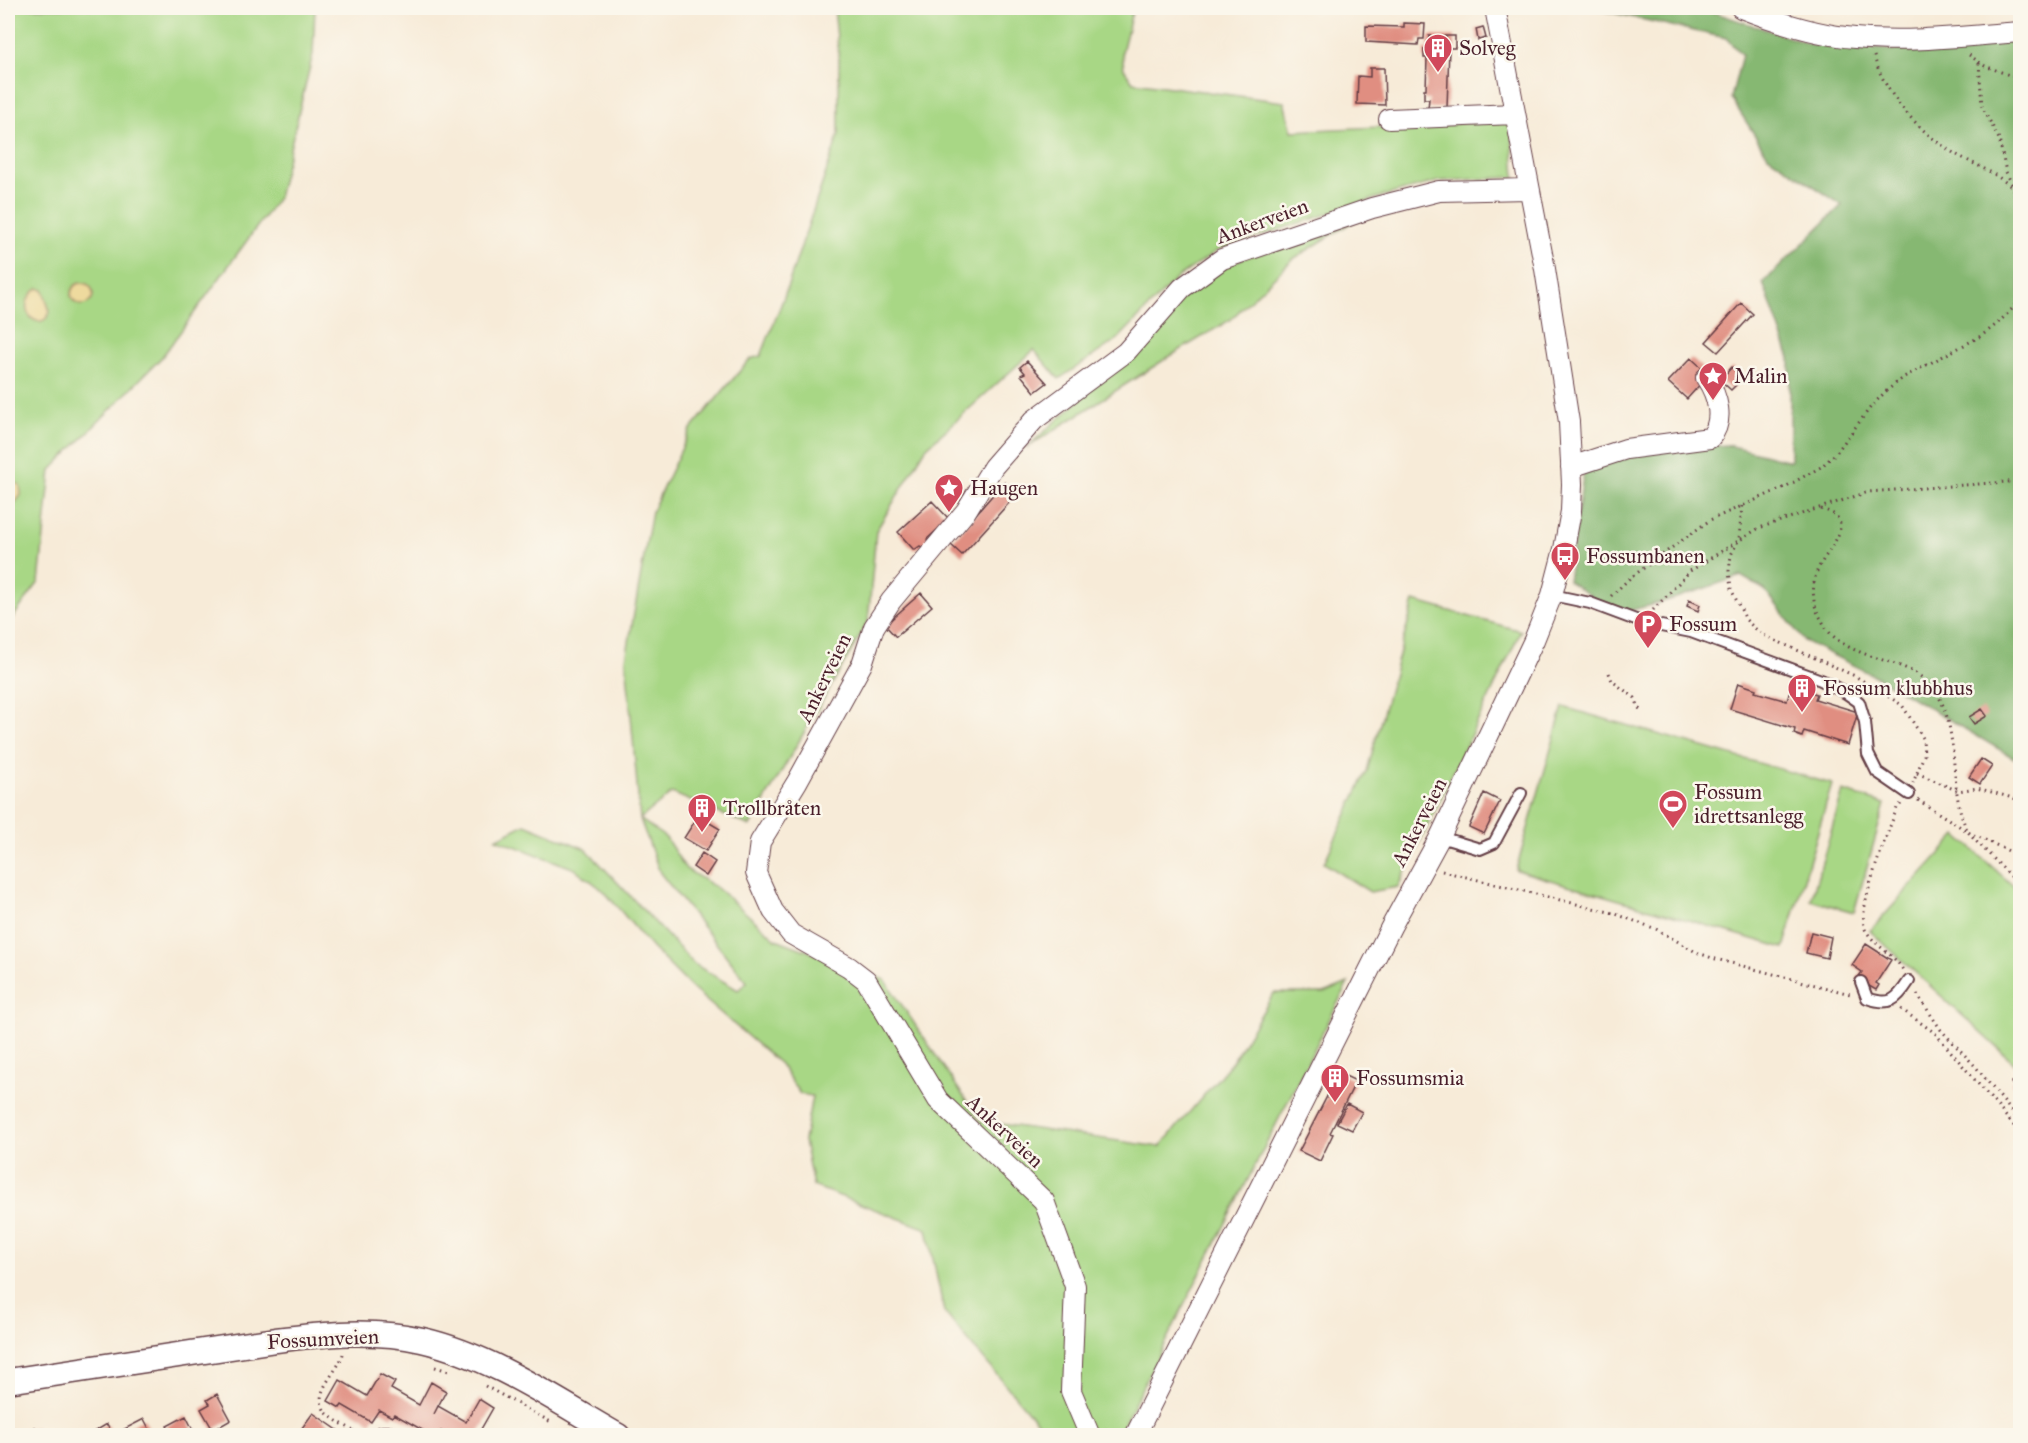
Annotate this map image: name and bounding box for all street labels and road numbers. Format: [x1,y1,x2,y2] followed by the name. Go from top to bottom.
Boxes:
[1211,192,1312,250] street label: Ankerveien
[791,629,857,728] street label: Ankerveien
[1385,773,1452,872] street label: Ankerveien
[960,1088,1049,1173] street label: Ankerveien
[266,1323,380,1355] street label: Fossumveien

